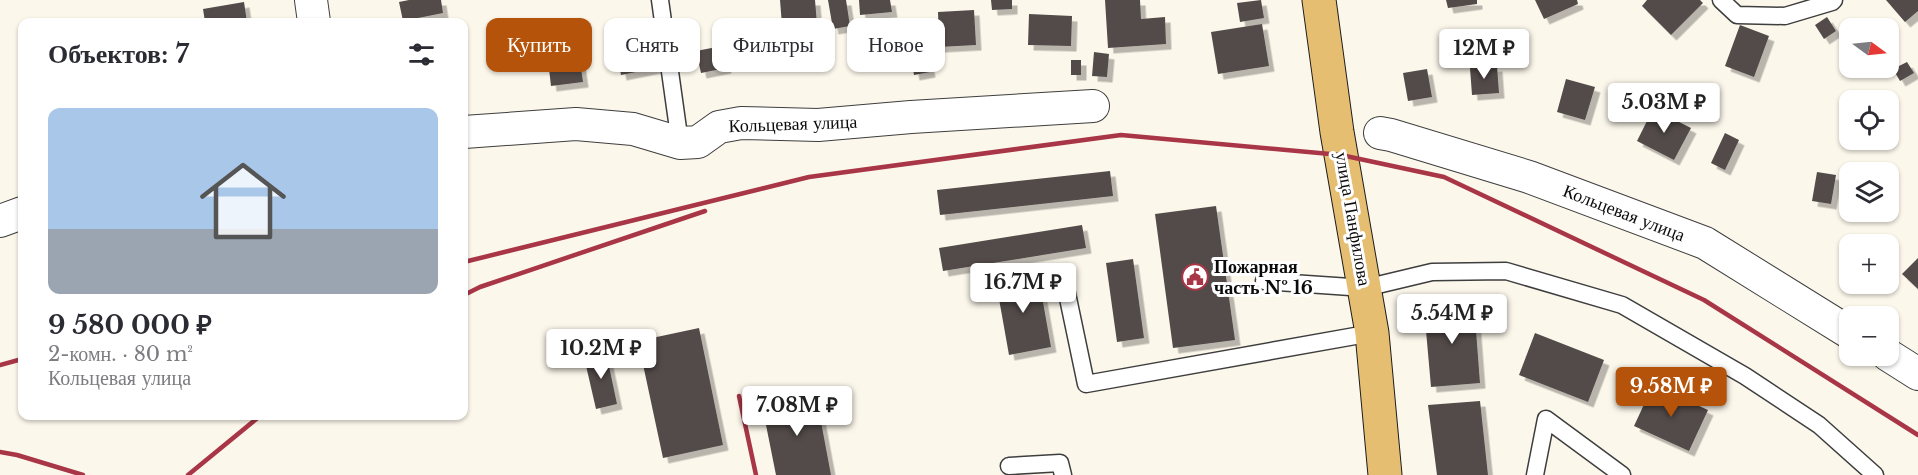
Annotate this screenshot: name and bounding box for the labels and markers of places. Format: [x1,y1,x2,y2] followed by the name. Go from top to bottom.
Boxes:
[1442,29,1526,80] pin: 12M ₽
[1609,83,1719,134] pin: 5.03M ₽
[1214,256,1313,299] place label: Пожарная часть № 16
[1180,262,1210,292] public building icon: Пожарная часть № 16
[968,263,1078,314] pin: 16.7M ₽
[1397,294,1507,345] pin: 5.54M ₽
[546,329,656,380] pin: 10.2M ₽
[1616,367,1726,418] pin: 9.58M ₽
[742,386,852,437] pin: 7.08M ₽

